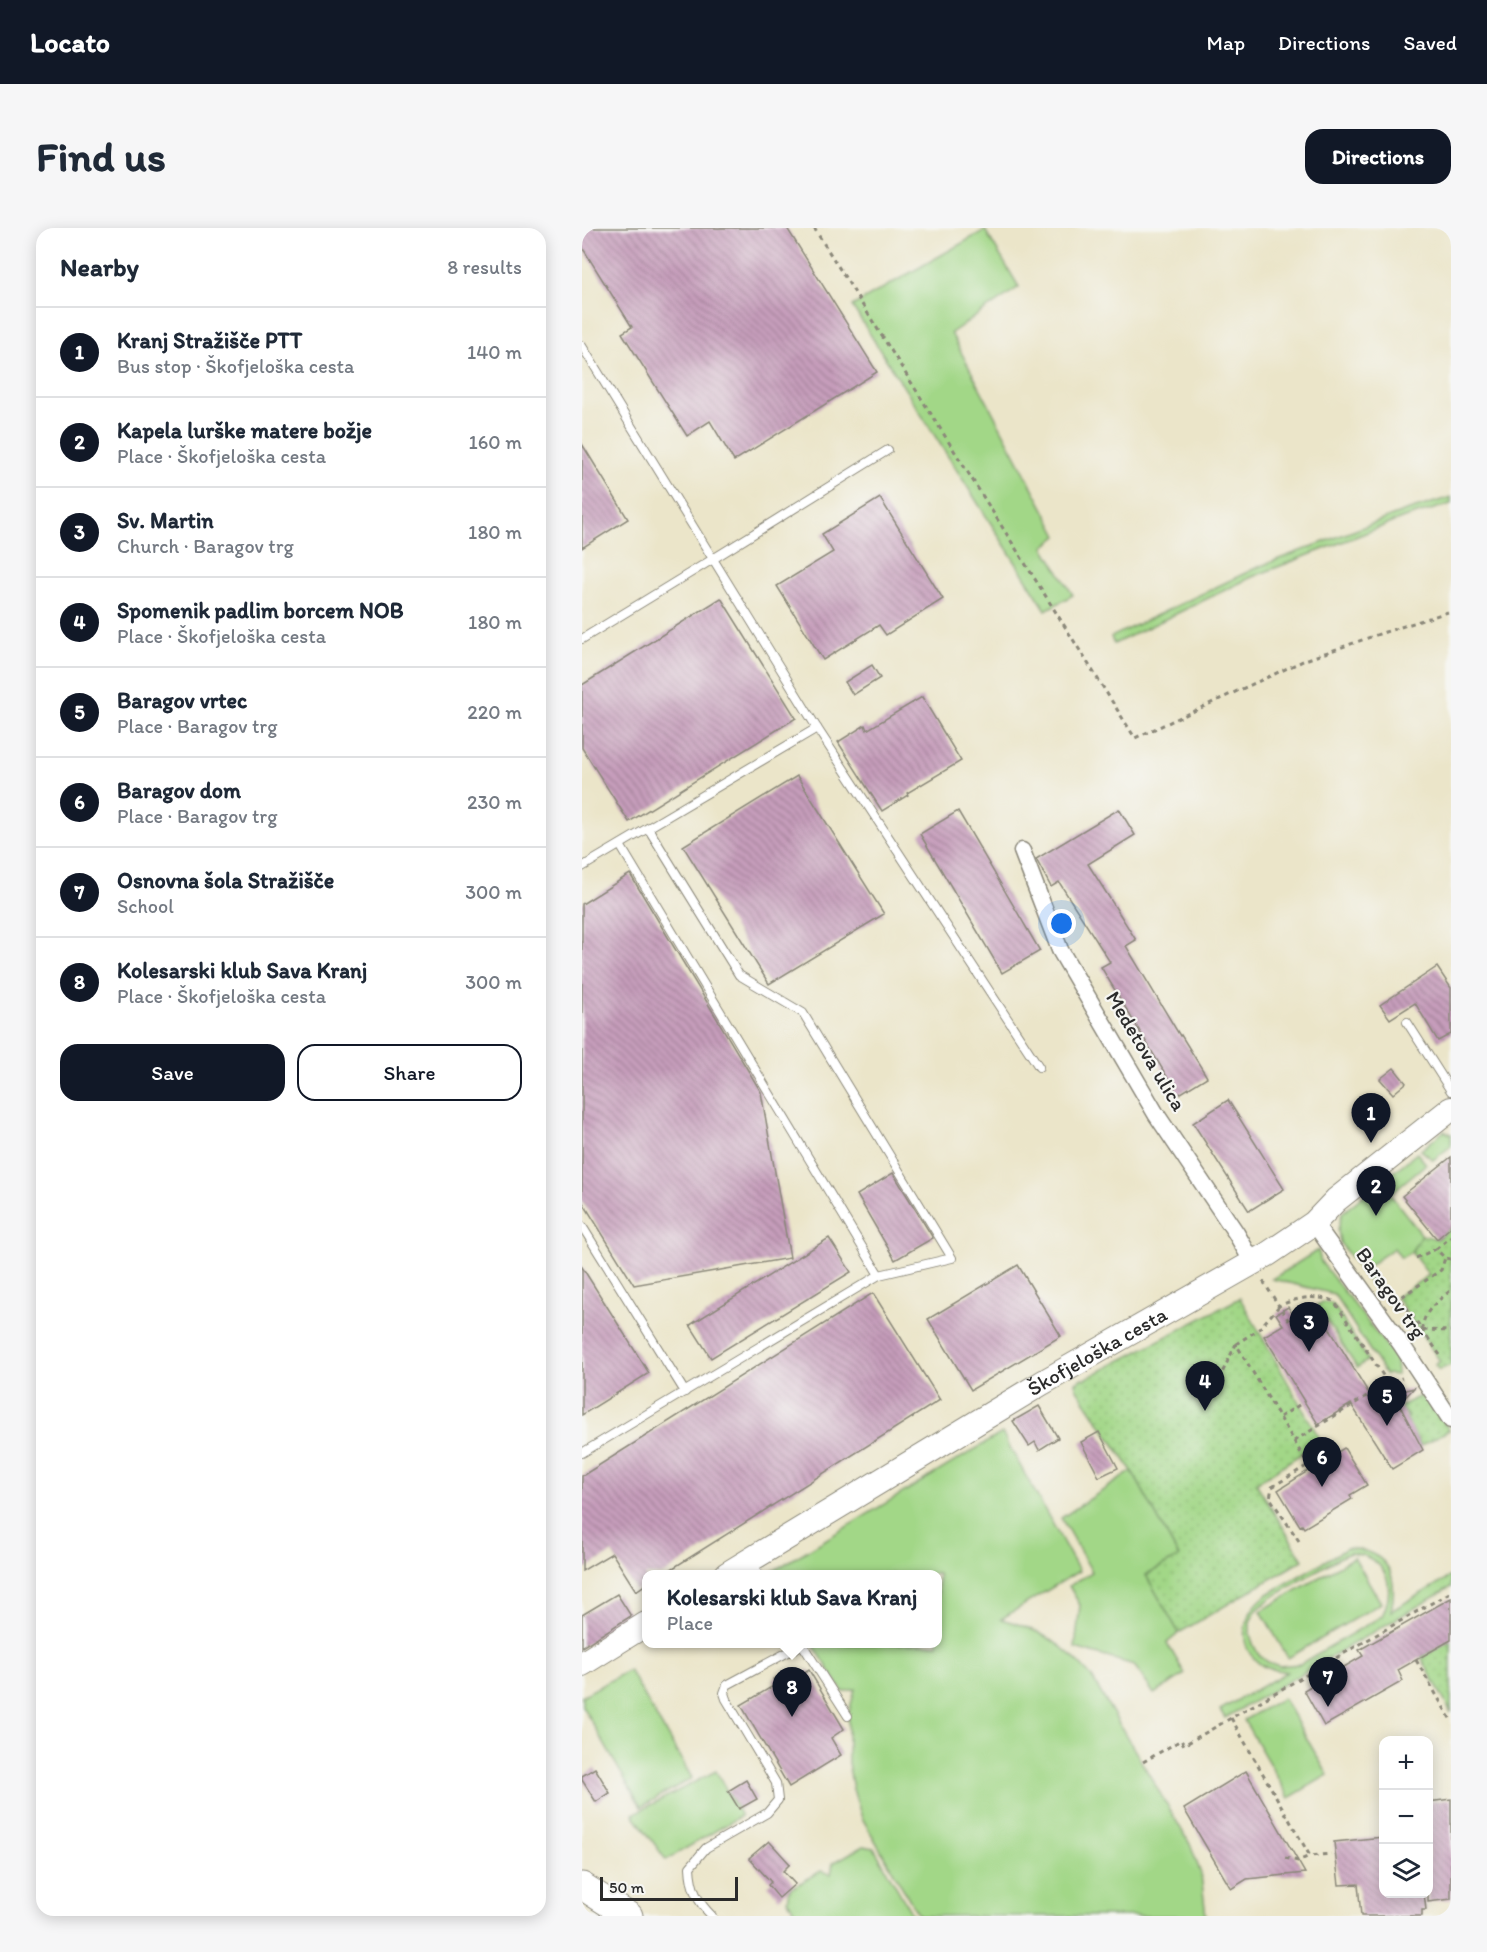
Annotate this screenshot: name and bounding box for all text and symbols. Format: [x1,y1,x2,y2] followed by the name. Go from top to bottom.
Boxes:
[30,25,110,59] text: Locato
[1207,30,1245,55] text: Map
[1278,30,1370,55] text: Directions
[1403,30,1457,55] text: Saved
[1305,129,1451,184] button: Directions
[36,131,166,182] text: Find us
[60,251,139,283] text: Nearby
[447,255,522,279] text: 8 results
[117,327,302,354] text: Kranj Stražišče PTT
[75,340,84,364] text: 1
[467,340,522,364] text: 140 m
[117,354,354,378] text: Bus stop · Škofjeloška cesta
[117,417,372,444] text: Kapela lurške matere božje
[74,430,85,454] text: 2
[469,430,522,454] text: 160 m
[117,444,326,468] text: Place · Škofjeloška cesta
[117,507,214,534] text: Sv. Martin
[74,520,85,544] text: 3
[468,520,522,544] text: 180 m
[117,534,294,558] text: Church · Baragov trg
[117,597,404,624] text: Spomenik padlim borcem NOB
[73,610,86,634] text: 4
[468,610,522,634] text: 180 m
[117,624,326,648] text: Place · Škofjeloška cesta
[117,687,247,714] text: Baragov vrtec
[74,700,85,724] text: 5
[467,700,522,724] text: 220 m
[117,714,277,738] text: Place · Baragov trg
[117,777,241,804] text: Baragov dom
[74,790,85,814] text: 6
[467,790,522,814] text: 230 m
[117,804,277,828] text: Place · Baragov trg
[117,867,334,894] text: Osnovna šola Stražišče
[75,880,84,904] text: 7
[465,880,522,904] text: 300 m
[117,894,174,918] text: School
[1047,909,1076,938] your location
[117,957,367,984] text: Kolesarski klub Sava Kranj
[74,970,85,994] text: 8
[465,970,522,994] text: 300 m
[117,984,326,1008] text: Place · Škofjeloška cesta
[1101,986,1192,1115] street label: Medetova ulica
[60,1044,285,1101] button: Save
[297,1044,522,1101] button: Share
[1352,1094,1390,1143] pin: 1
[1356,1166,1396,1216] pin: 2
[1351,1242,1432,1343] street label: Baragov trg
[1023,1301,1171,1401] street label: Škofjeloška cesta
[1290,1302,1328,1352] pin: 3
[1186,1362,1224,1411] pin: 4
[1368,1376,1406,1426] pin: 5
[1302,1438,1342,1487] pin: 6
[642,1570,942,1648] popup
[667,1584,917,1611] text: Kolesarski klub Sava Kranj
[667,1611,713,1635] text: Place
[1308,1658,1348,1707] pin: 7
[772,1668,812,1717] pin: 8
[1379,1736,1433,1898] map controls
[1379,1736,1433,1790] button: +
[1379,1790,1433,1844] button: −
[1379,1844,1433,1898] button: layers
[600,1874,738,1902] scale bar
[609,1878,644,1897] text: 50 m

